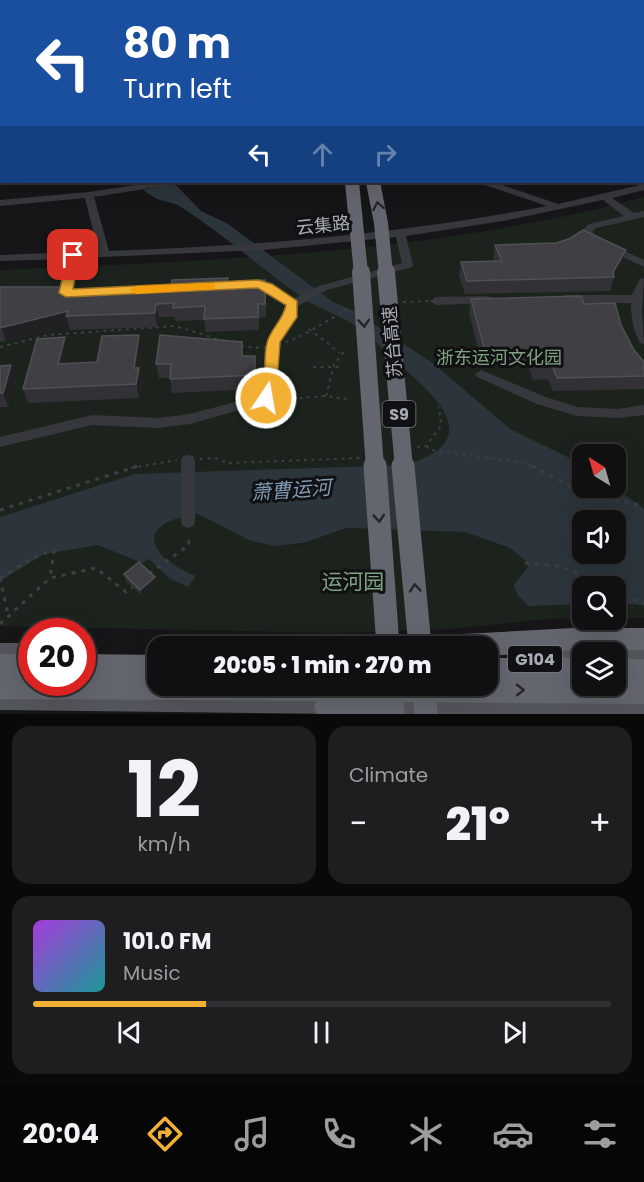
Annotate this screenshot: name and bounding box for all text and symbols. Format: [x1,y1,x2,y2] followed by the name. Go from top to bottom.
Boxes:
[123,14,231,73] text: 80 m
[24,24,102,102] icon: left
[123,70,232,107] text: Turn left
[243,138,276,171] icon: left
[306,138,339,171] icon: ahead
[369,138,402,171] icon: right
[372,201,385,211] one-way arrow
[295,210,351,240] street label: 云集路
[47,229,98,280] pin
[56,238,89,271] icon: arrive
[376,305,408,379] street label: 苏台高速
[358,319,371,328] one-way arrow
[436,345,562,370] park label: 浙东运河文化园
[234,366,298,430] position arrow
[382,401,416,427] road number: S9
[572,444,626,498] north arrow
[572,444,626,696] map controls
[250,473,336,507] water label: 萧曹运河
[572,510,626,564] button: sound
[372,513,385,522] one-way arrow
[322,567,385,596] park label: 运河园
[572,576,626,630] button: search
[409,584,422,593] one-way arrow
[18,618,96,696] speed limit sign: 20
[572,642,626,696] button: layers
[508,646,562,672] road number: G104
[214,650,431,681] text: 20:05 · 1 min · 270 m
[516,684,525,696] one-way arrow
[127,735,201,844] text: 12
[349,761,428,789] text: Climate
[446,793,510,856] text: 21°
[349,800,367,847] text: −
[588,800,611,847] text: +
[137,830,191,858] text: km/h
[123,926,211,957] text: 101.0 FM
[123,959,181,987] text: Music
[113,1016,146,1049] icon: previous
[305,1016,338,1049] icon: pause
[498,1016,531,1049] icon: next
[144,1113,186,1155] icon: directions
[231,1113,273,1155] icon: music
[318,1113,360,1155] icon: phone
[405,1113,447,1155] icon: climate
[492,1113,534,1155] icon: car
[579,1113,621,1155] icon: filters
[23,1115,99,1152] text: 20:04

